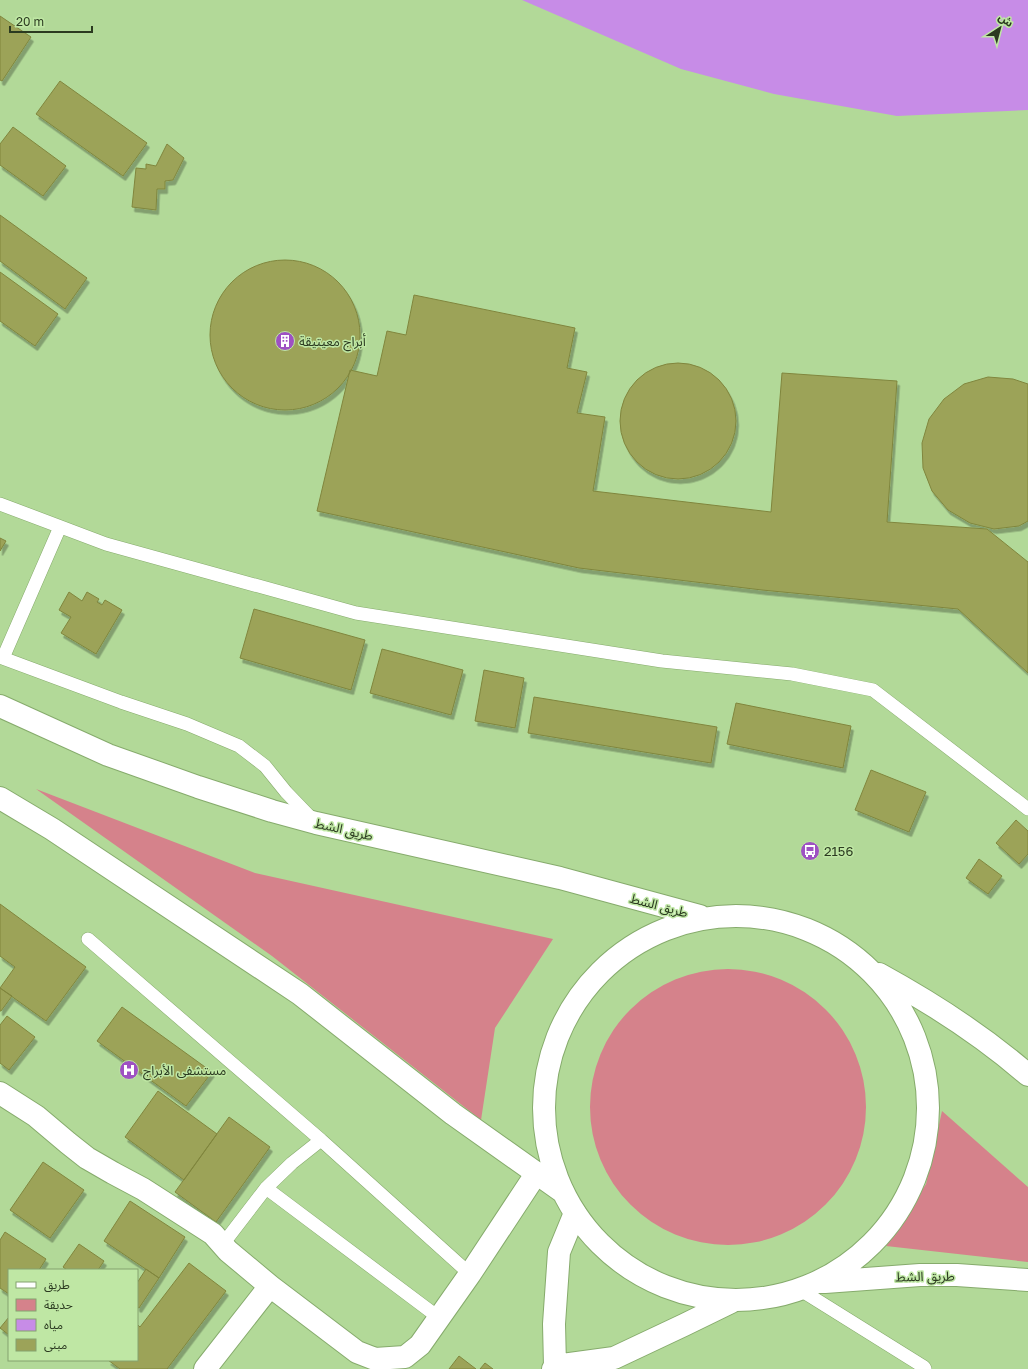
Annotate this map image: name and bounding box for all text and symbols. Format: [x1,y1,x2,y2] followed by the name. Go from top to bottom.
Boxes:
[10,8,92,34] scale bar
[980,8,1020,48] north arrow
[996,10,1016,30] text: ش
[16,14,44,29] text: 20 m
[274,330,296,352] building icon: أبراج معيتيقة
[299,333,366,352] place label: أبراج معيتيقة
[313,815,375,845] street label: طريق الشط
[799,840,821,862] bus stop icon: 2156
[824,843,853,859] place label: 2156
[628,890,690,921] street label: طريق الشط
[118,1059,140,1081] hospital icon: مستشفى الأبراج
[143,1062,227,1081] place label: مستشفى الأبراج
[895,1267,955,1286] street label: طريق الشط
[8,1269,138,1361] legend
[44,1277,70,1293] text: طريق
[44,1297,73,1312] text: حديقة
[44,1317,63,1332] text: مياه
[44,1337,67,1352] text: مبنى

